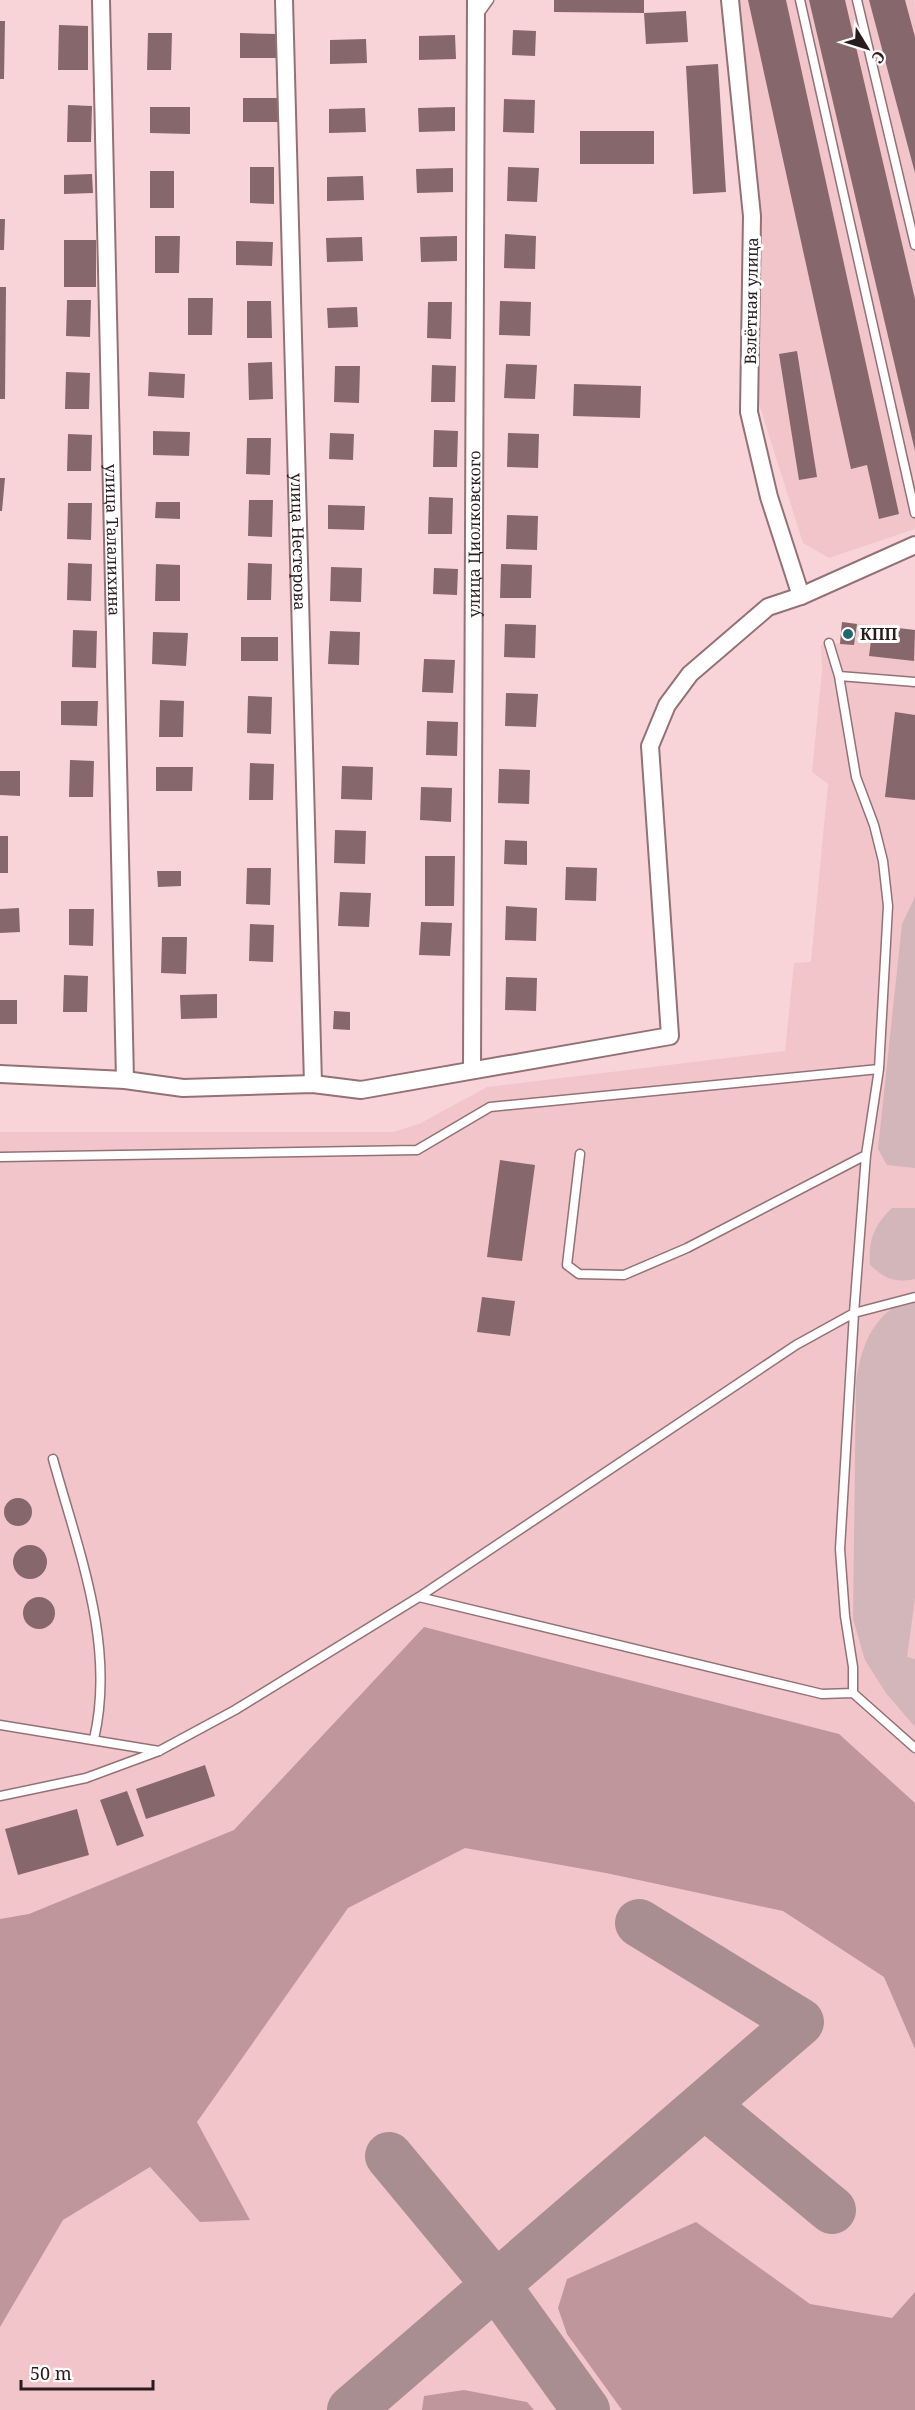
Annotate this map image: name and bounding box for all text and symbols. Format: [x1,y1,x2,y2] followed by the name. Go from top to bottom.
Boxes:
[837,18,897,78] north arrow
[867,46,891,68] text: С
[739,237,763,365] street label: Взлётная улица
[463,450,485,618] street label: улица Циолковского
[100,464,126,616] street label: улица Талалихина
[286,473,311,611] street label: улица Нестерова
[860,623,898,645] place label: КПП
[841,627,855,641] marker: КПП
[21,2353,153,2391] scale bar
[30,2361,72,2385] text: 50 m

